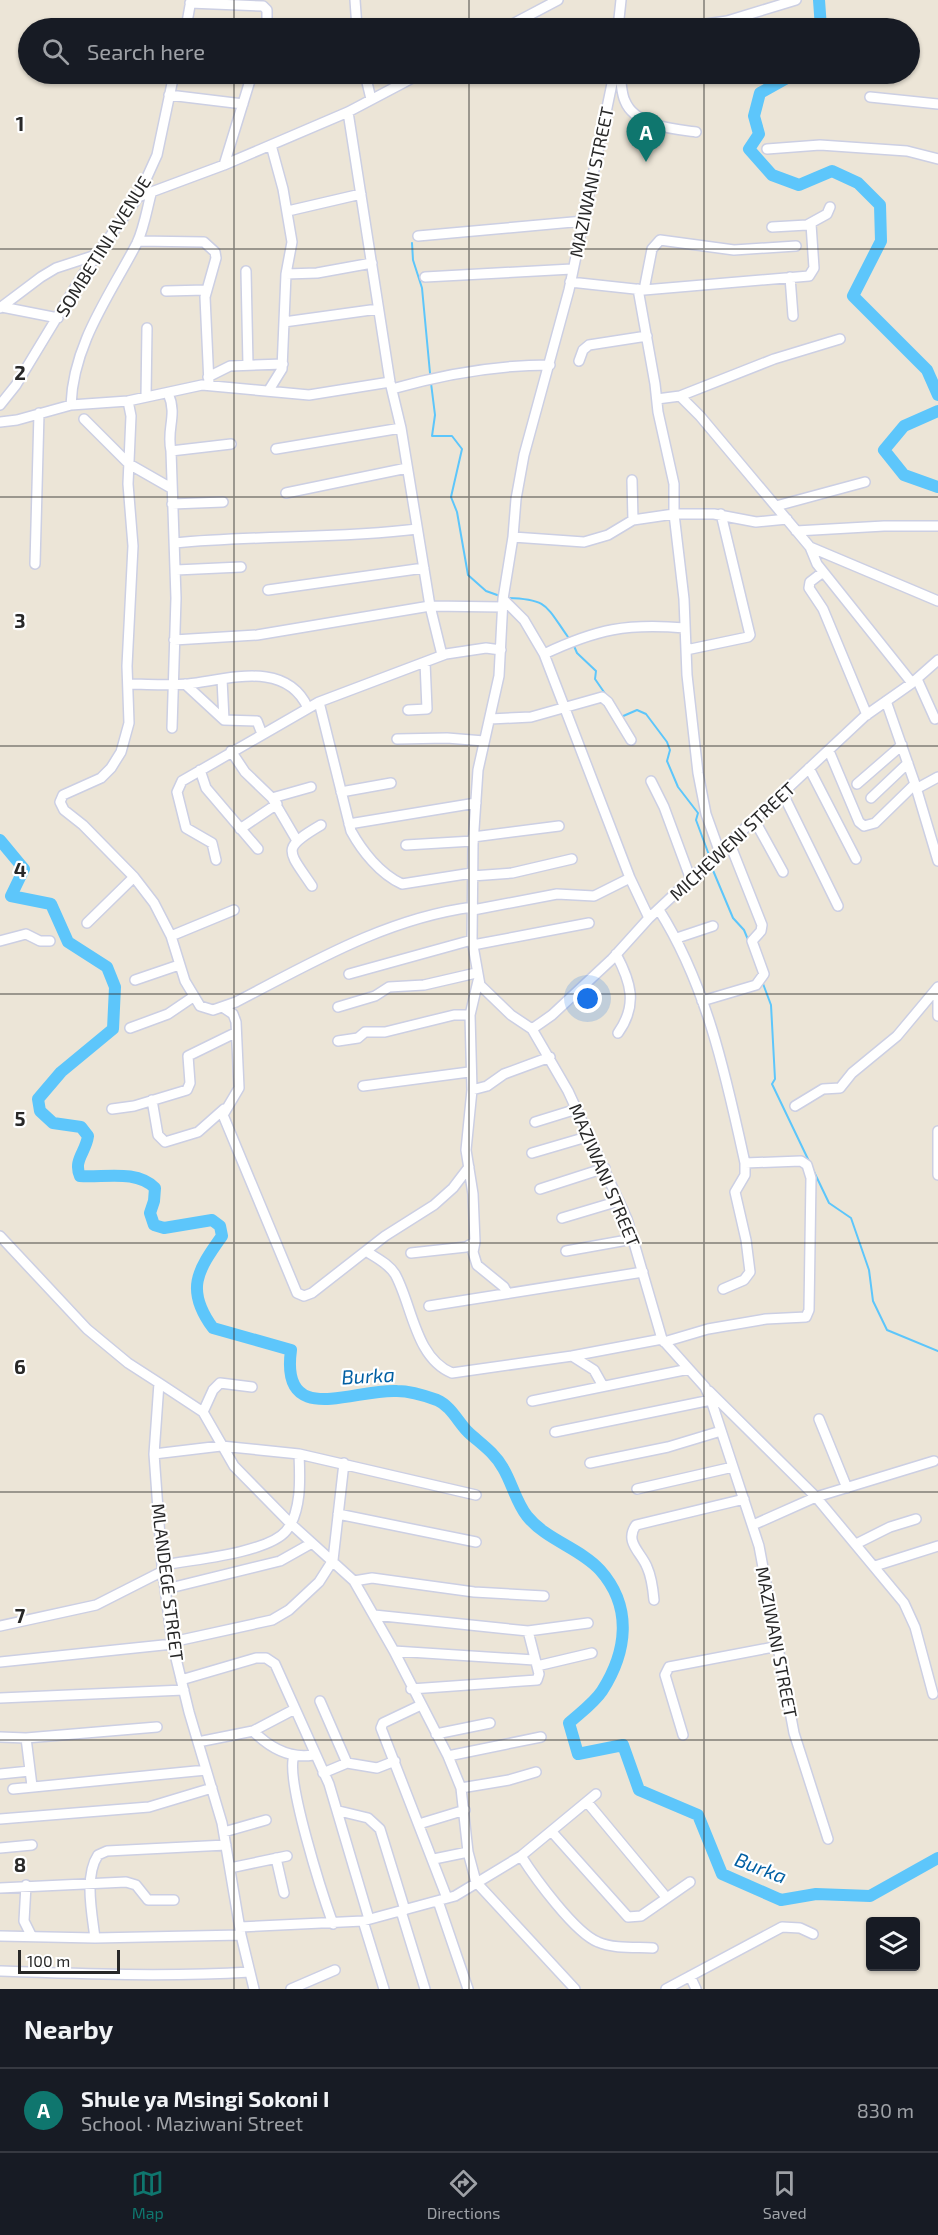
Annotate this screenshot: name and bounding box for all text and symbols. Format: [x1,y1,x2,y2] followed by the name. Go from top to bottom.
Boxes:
[18,18,920,84] search box
[39,35,72,68] icon: search
[87,38,205,64] text: Search here
[564,104,618,259] street label: MAZIWANI STREET
[16,111,24,135] text: 1
[626,112,666,162] pin: A
[51,172,155,320] street label: SOMBETINI AVENUE
[14,360,26,384] text: 2
[14,608,26,632] text: 3
[665,777,800,905] street label: MICHEWENI STREET
[14,857,27,881] text: 4
[573,984,602,1013] your location
[565,1100,645,1250] street label: MAZIWANI STREET
[14,1106,26,1130] text: 5
[14,1354,26,1378] text: 6
[341,1362,395,1388] water label: Burka
[147,1502,189,1663] street label: MLANDEGE STREET
[752,1565,803,1720] street label: MAZIWANI STREET
[15,1603,26,1627] text: 7
[732,1846,790,1888] water label: Burka
[14,1852,26,1876] text: 8
[866,1917,920,1971] map controls
[866,1917,920,1971] button: layers
[18,1947,120,1974] scale bar
[27,1951,70,1970] text: 100 m
[24,2013,113,2044] text: Nearby
[81,2085,330,2111] text: Shule ya Msingi Sokoni I
[37,2098,50,2122] text: A
[857,2098,914,2122] text: 830 m
[81,2111,303,2135] text: School · Maziwani Street
[131,2167,164,2222] tab: Map
[427,2167,500,2222] tab: Directions
[763,2167,807,2222] tab: Saved

